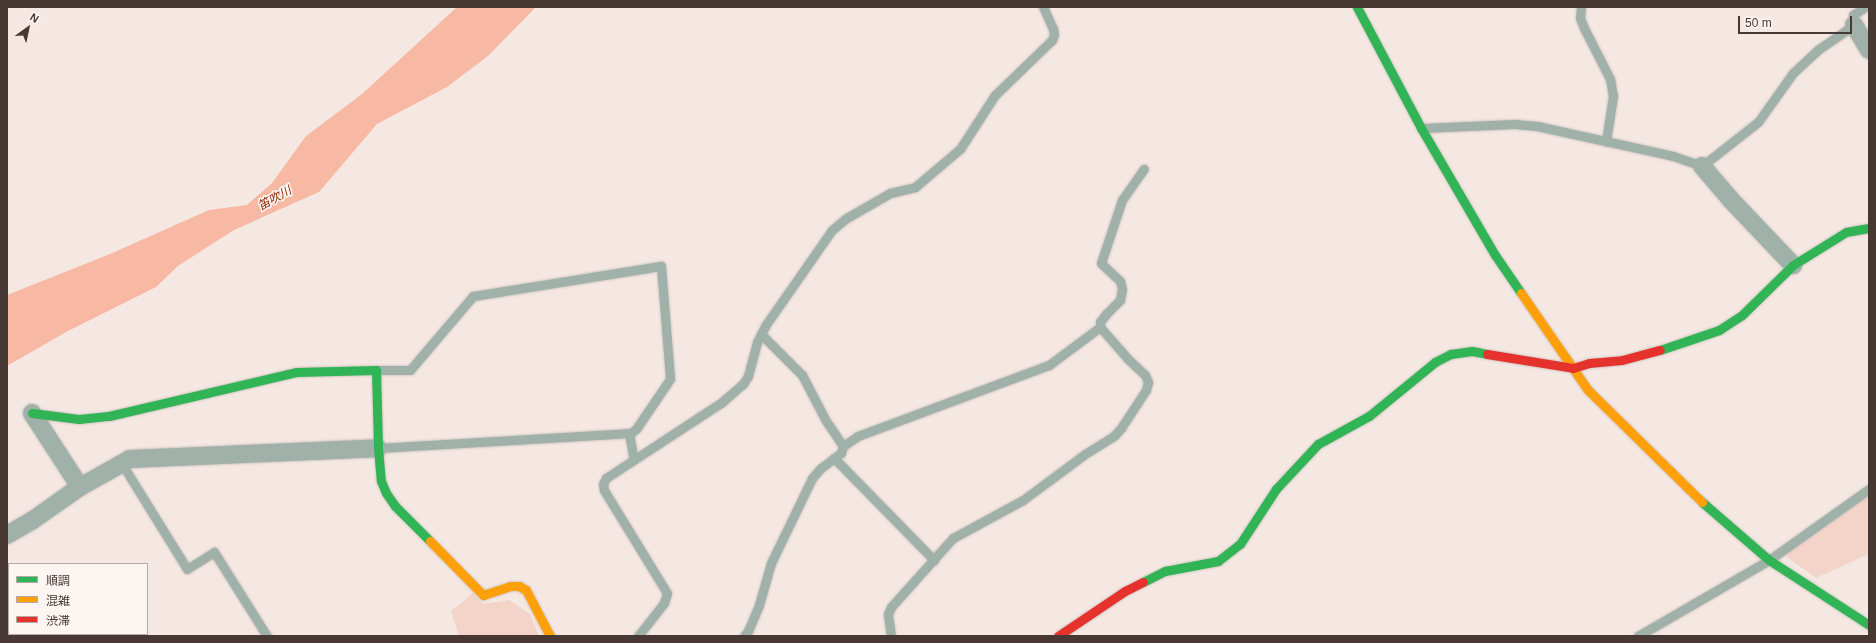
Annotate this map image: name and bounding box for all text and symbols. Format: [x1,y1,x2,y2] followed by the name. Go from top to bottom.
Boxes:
[8,8,48,48] north arrow
[1740,8,1854,34] scale bar
[28,11,41,25] text: N
[1745,16,1772,30] text: 50 m
[256,184,294,214] water label: 笛吹川
[8,563,148,635] legend
[46,574,70,588] text: 順調
[46,594,70,608] text: 混雑
[46,614,70,628] text: 渋滞

